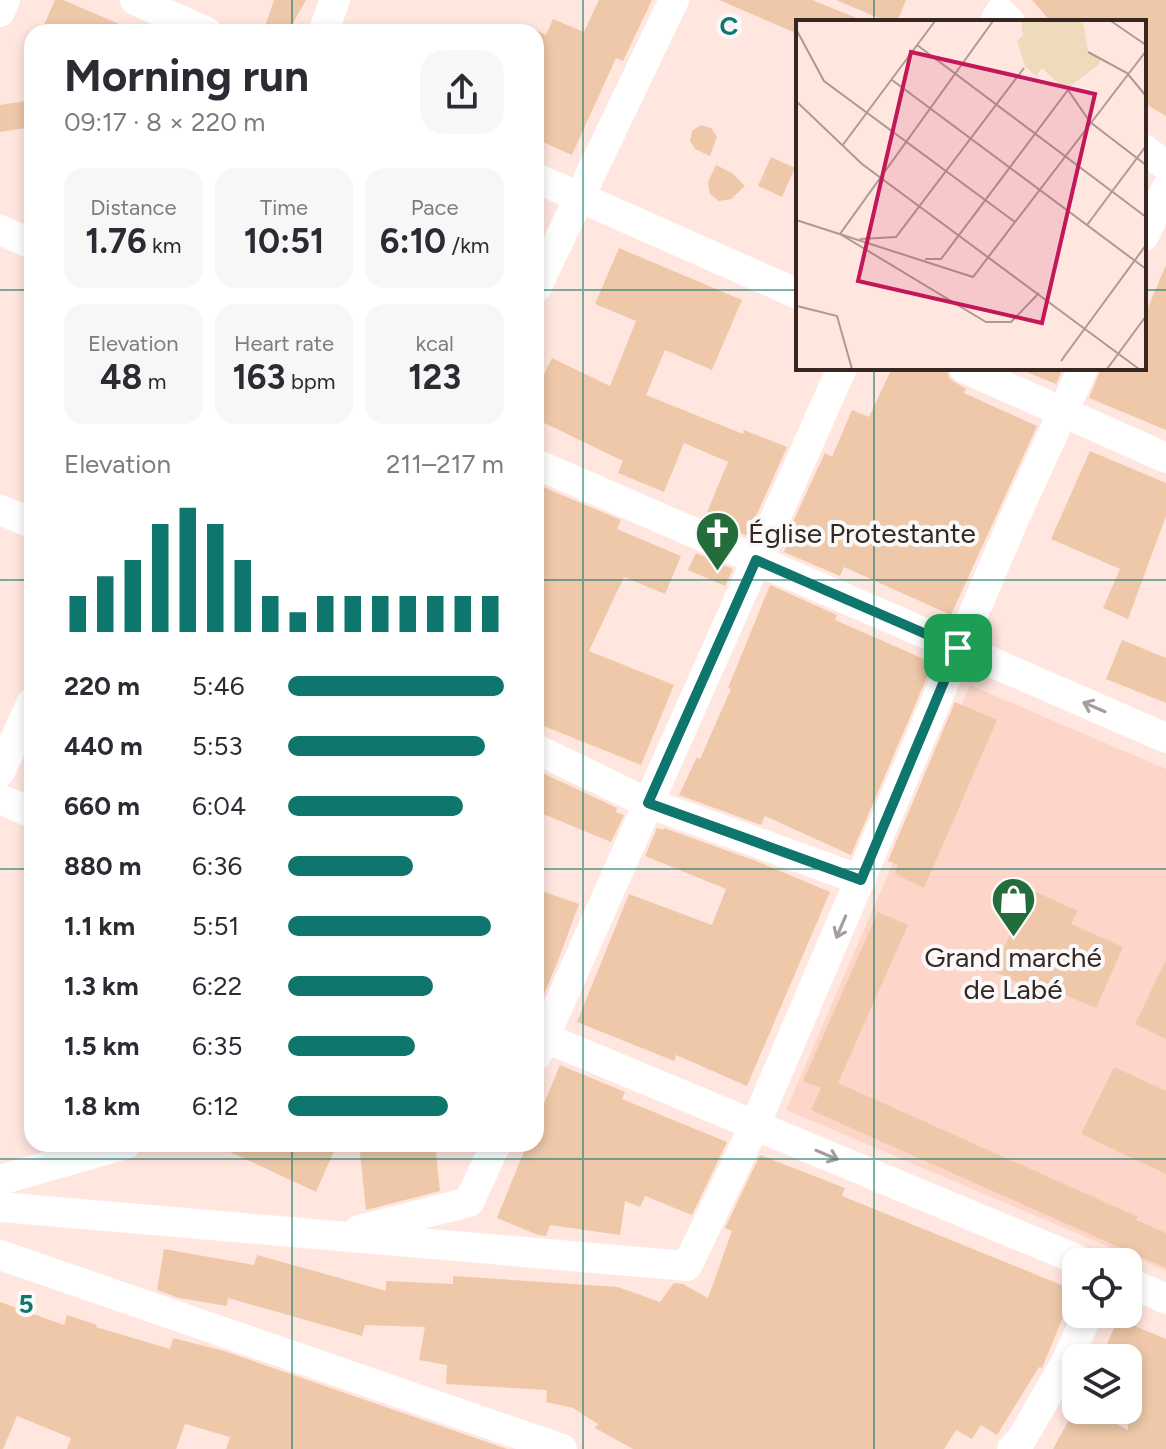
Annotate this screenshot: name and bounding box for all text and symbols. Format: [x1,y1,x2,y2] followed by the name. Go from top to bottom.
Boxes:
[720,10,739,42] text: C
[796,20,1146,370] inset map
[64,49,309,102] text: Morning run
[420,50,504,134] button: share
[64,106,265,138] text: 09:17 · 8 × 220 m
[90,194,176,221] text: Distance
[260,194,308,221] text: Time
[411,194,458,221] text: Pace
[85,221,147,262] text: 1.76
[244,221,324,262] text: 10:51
[380,221,446,262] text: 6:10
[147,232,181,259] text: km
[446,232,490,259] text: /km
[88,330,179,357] text: Elevation
[234,330,334,357] text: Heart rate
[415,330,454,357] text: kcal
[100,357,142,398] text: 48
[232,357,285,398] text: 163
[408,357,461,398] text: 123
[142,368,167,395] text: m
[285,368,336,395] text: bpm
[64,448,171,480] text: Elevation
[386,448,504,480] text: 211–217 m
[693,509,741,572] church icon: Église Protestante
[748,516,976,550] place label: Église Protestante
[924,614,992,682] pin
[936,626,980,670] icon: arrive
[64,670,140,702] text: 220 m
[192,670,244,702] text: 5:46
[1083,699,1107,714] one-way arrow
[64,730,143,762] text: 440 m
[192,730,243,762] text: 5:53
[64,790,140,822] text: 660 m
[192,790,246,822] text: 6:04
[64,850,142,882] text: 880 m
[192,850,242,882] text: 6:36
[989,876,1037,939] shop icon: Grand marché de Labé
[64,910,135,942] text: 1.1 km
[192,910,239,942] text: 5:51
[832,914,847,938] one-way arrow
[924,940,1102,1006] place label: Grand marché de Labé
[64,970,139,1002] text: 1.3 km
[192,970,242,1002] text: 6:22
[64,1030,139,1062] text: 1.5 km
[192,1030,242,1062] text: 6:35
[64,1090,140,1122] text: 1.8 km
[192,1090,239,1122] text: 6:12
[815,1149,839,1163] one-way arrow
[1062,1248,1142,1424] map controls
[1062,1248,1142,1328] button: locate
[18,1288,34,1320] text: 5
[1062,1344,1142,1424] button: layers

